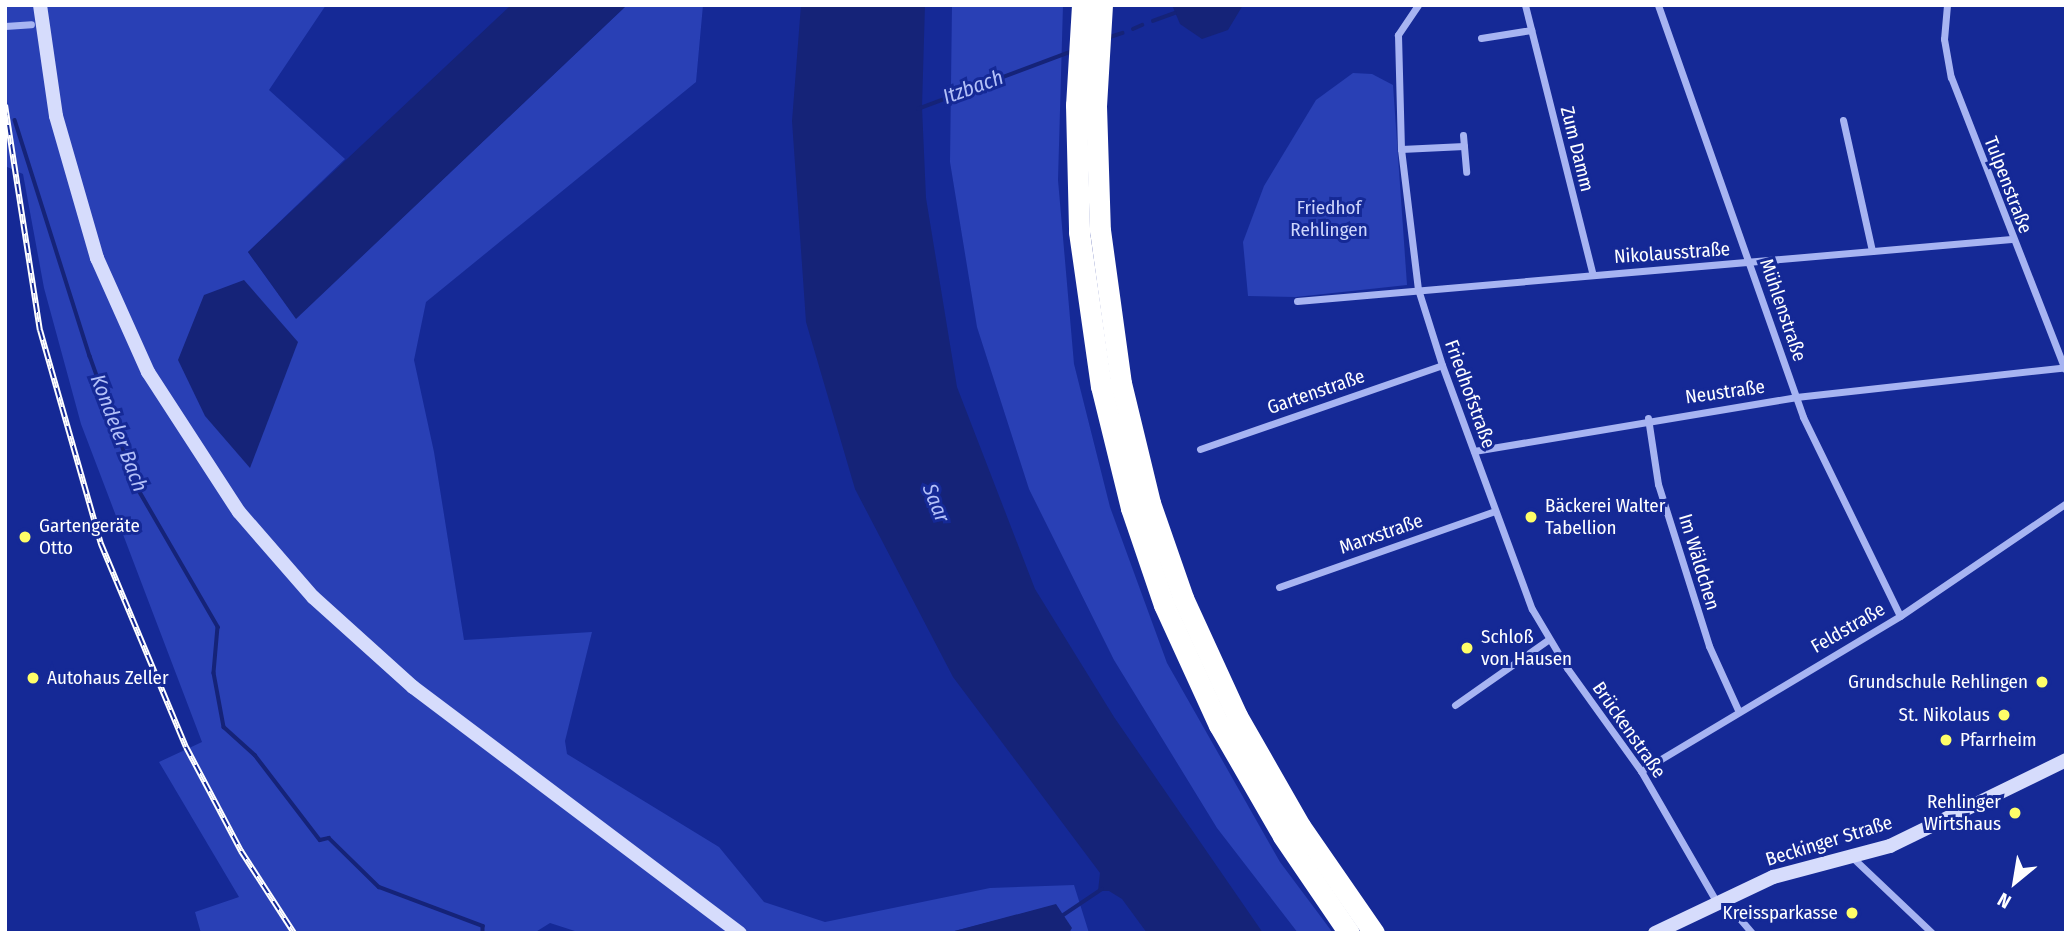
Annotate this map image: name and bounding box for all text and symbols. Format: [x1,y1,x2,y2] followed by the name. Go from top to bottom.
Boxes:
[939,64,1007,110] water label: Itzbach
[1555,104,1599,194] street label: Zum Damm
[1979,133,2037,237] street label: Tulpenstraße
[1290,197,1368,241] park label: Friedhof Rehlingen
[1613,238,1731,268] street label: Nikolausstraße
[1755,256,1811,364] street label: Mühlenstraße
[1440,337,1500,451] street label: Friedhofstraße
[1264,365,1368,419] street label: Gartenstraße
[85,371,153,495] water label: Kondeler Bach
[1684,375,1766,409] street label: Neustraße
[917,480,955,526] water label: Saar
[1545,495,1665,539] place label: Bäckerei Walter Tabellion
[1336,509,1426,559] street label: Marxstraße
[1523,509,1539,525] marker: Bäckerei Walter Tabellion
[1674,511,1724,613] street label: Im Wäldchen
[39,515,140,559] place label: Gartengeräte Otto
[17,529,33,545] marker: Gartengeräte Otto
[1807,598,1889,658] street label: Feldstraße
[1481,626,1572,670] place label: Schloß von Hausen
[1459,640,1475,656] marker: Schloß von Hausen
[47,667,169,689] place label: Autohaus Zeller
[25,670,41,686] marker: Autohaus Zeller
[1848,671,2028,693] place label: Grundschule Rehlingen
[2034,674,2050,690] marker: Grundschule Rehlingen
[1587,677,1671,783] street label: Brückenstraße
[1899,704,1990,726] place label: St. Nikolaus
[1996,707,2012,723] marker: St. Nikolaus
[1960,729,2037,751] place label: Pfarrheim
[1938,732,1954,748] marker: Pfarrheim
[1924,791,2001,835] place label: Rehlinger Wirtshaus
[2007,805,2023,821] marker: Rehlinger Wirtshaus
[1763,811,1895,871] street label: Beckinger Straße
[1980,847,2050,917] north arrow
[1994,888,2015,913] text: N
[1723,902,1838,924] place label: Kreissparkasse
[1844,905,1860,921] marker: Kreissparkasse

